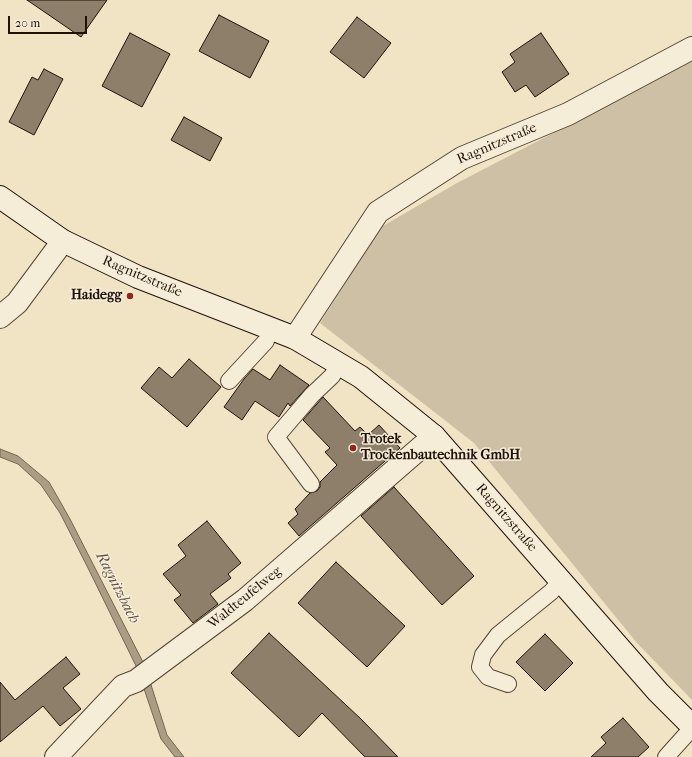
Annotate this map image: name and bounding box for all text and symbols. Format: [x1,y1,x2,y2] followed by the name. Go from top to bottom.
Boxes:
[10,8,89,34] scale bar
[15,16,40,30] text: 20 m
[455,120,539,168] street label: Ragnitzstraße
[100,253,184,301] street label: Ragnitzstraße
[71,288,122,304] place label: Haidegg
[125,291,135,301] marker: Haidegg
[361,432,520,464] place label: Trotek Trockenbautechnik GmbH
[348,443,358,453] marker: Trotek Trockenbautechnik GmbH
[472,480,540,556] street label: Ragnitzstraße
[91,549,143,627] water label: Ragnitzbach
[205,563,285,633] street label: Waldteufelweg

